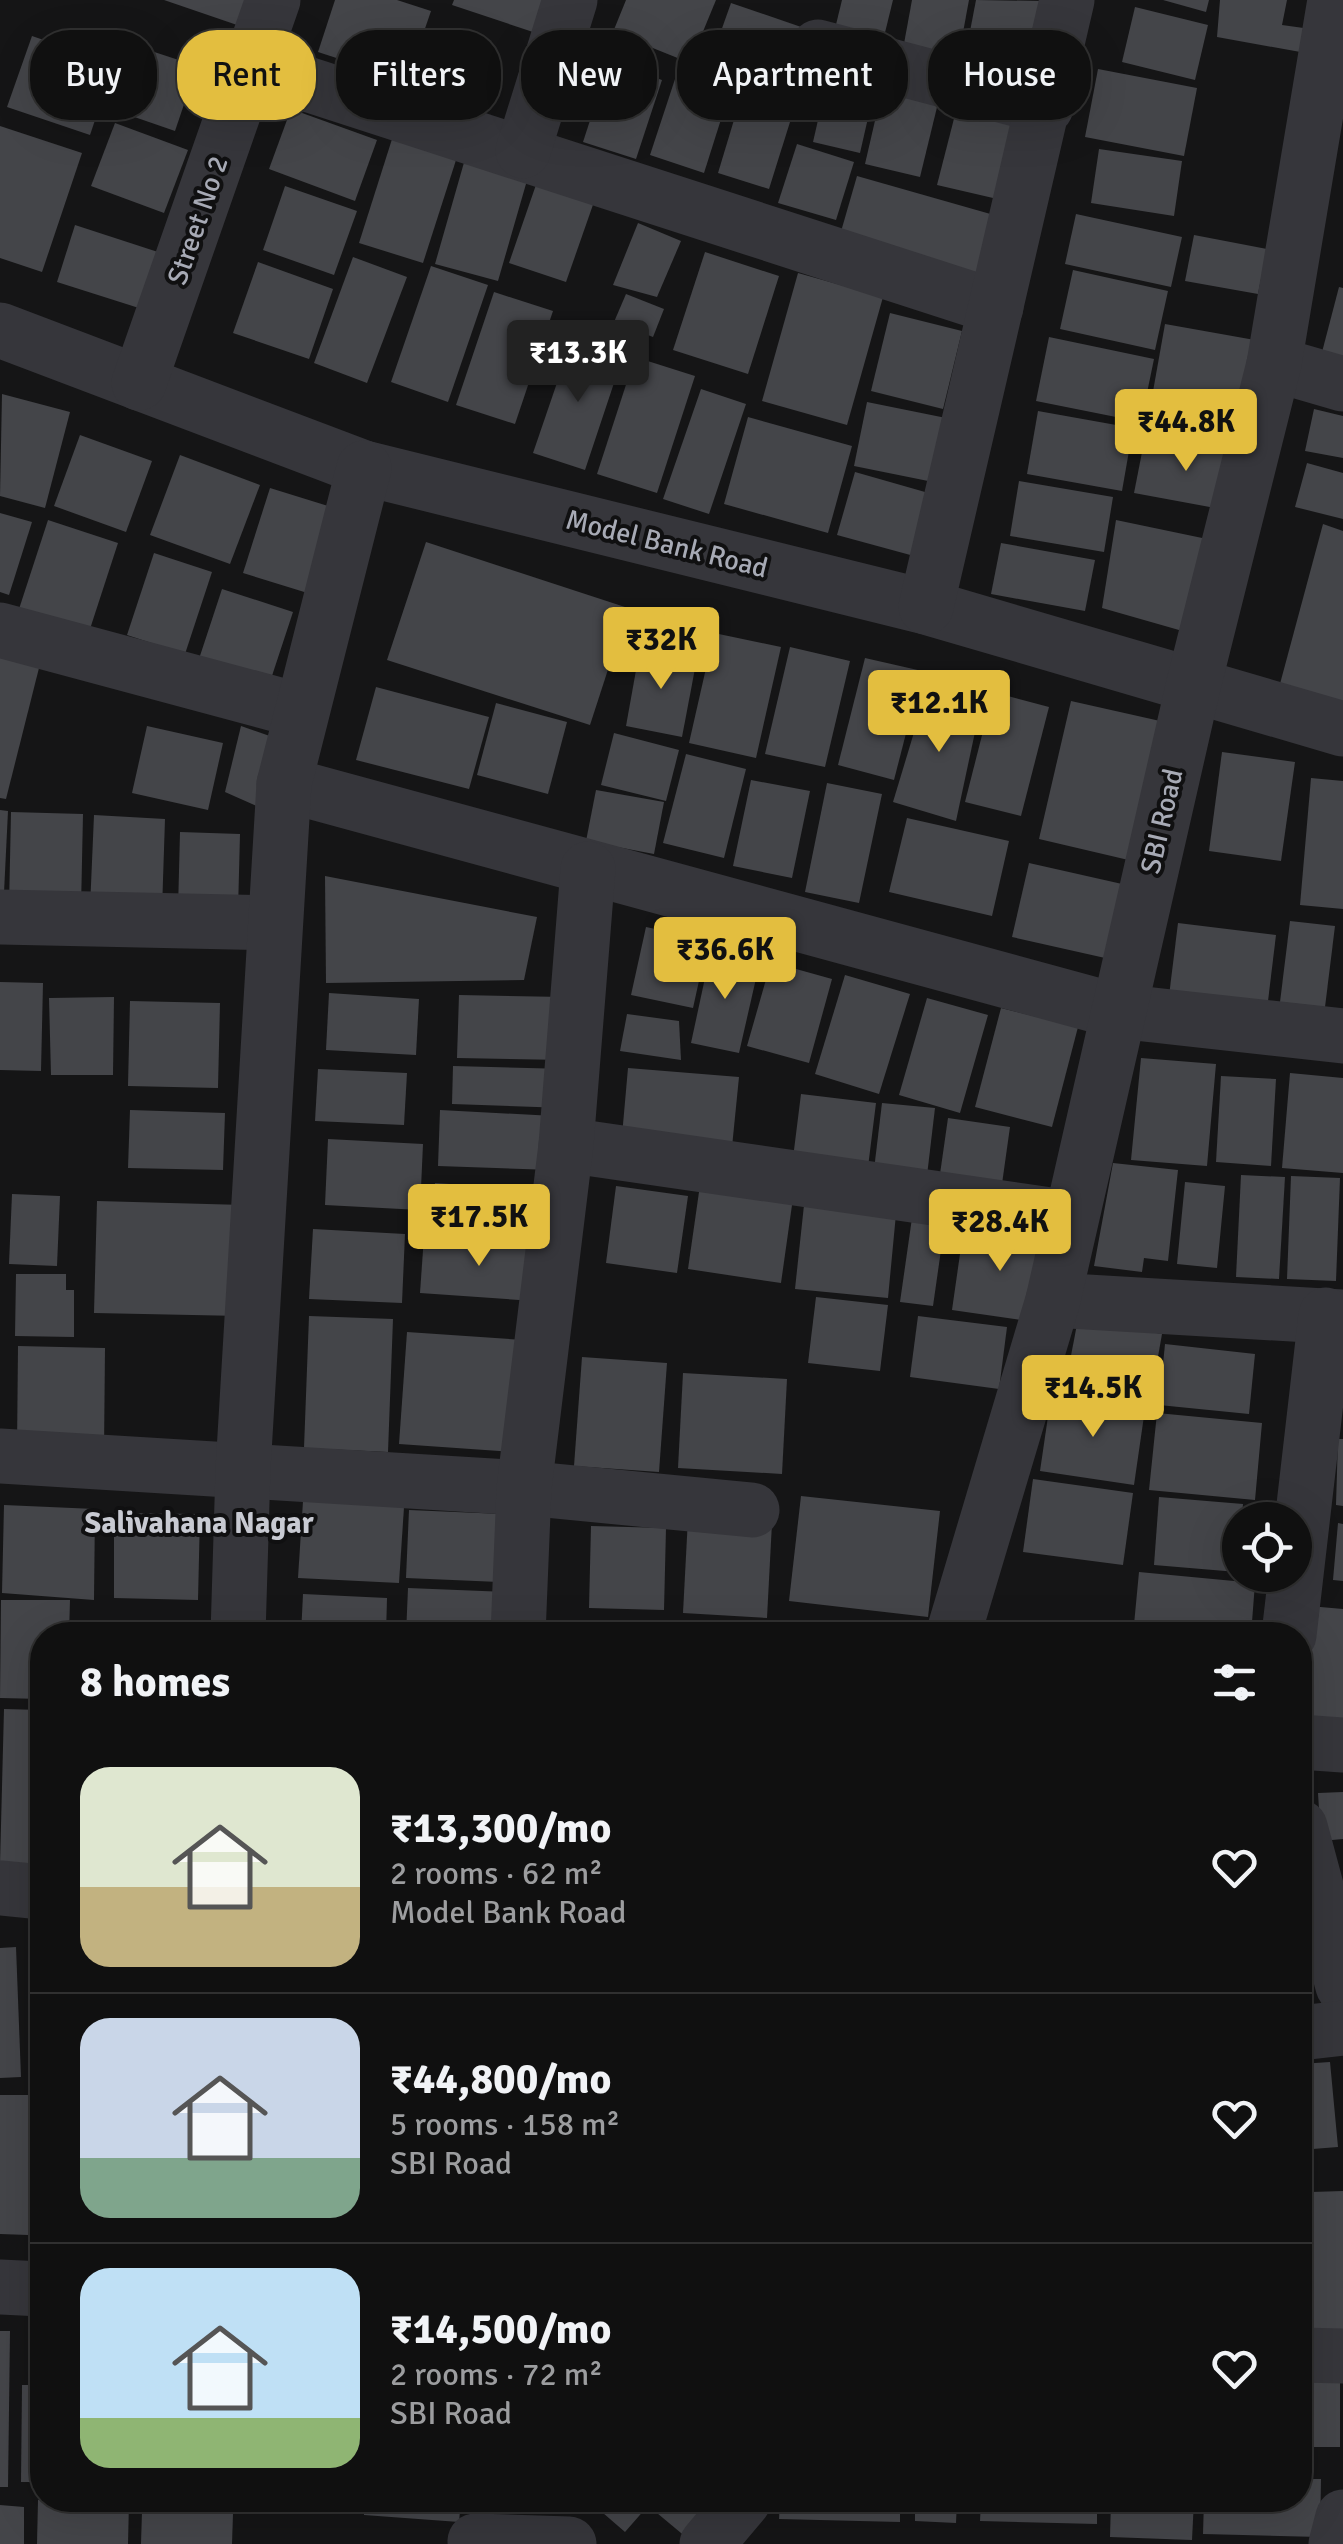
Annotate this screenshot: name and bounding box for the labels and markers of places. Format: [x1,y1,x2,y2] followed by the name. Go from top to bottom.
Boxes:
[497,320,659,405] pin: ₹13.3K
[1105,389,1267,474] pin: ₹44.8K
[602,607,720,692] pin: ₹32K
[858,670,1020,755] pin: ₹12.1K
[644,917,806,1002] pin: ₹36.6K
[398,1184,560,1269] pin: ₹17.5K
[919,1189,1081,1274] pin: ₹28.4K
[1012,1355,1174,1440] pin: ₹14.5K

